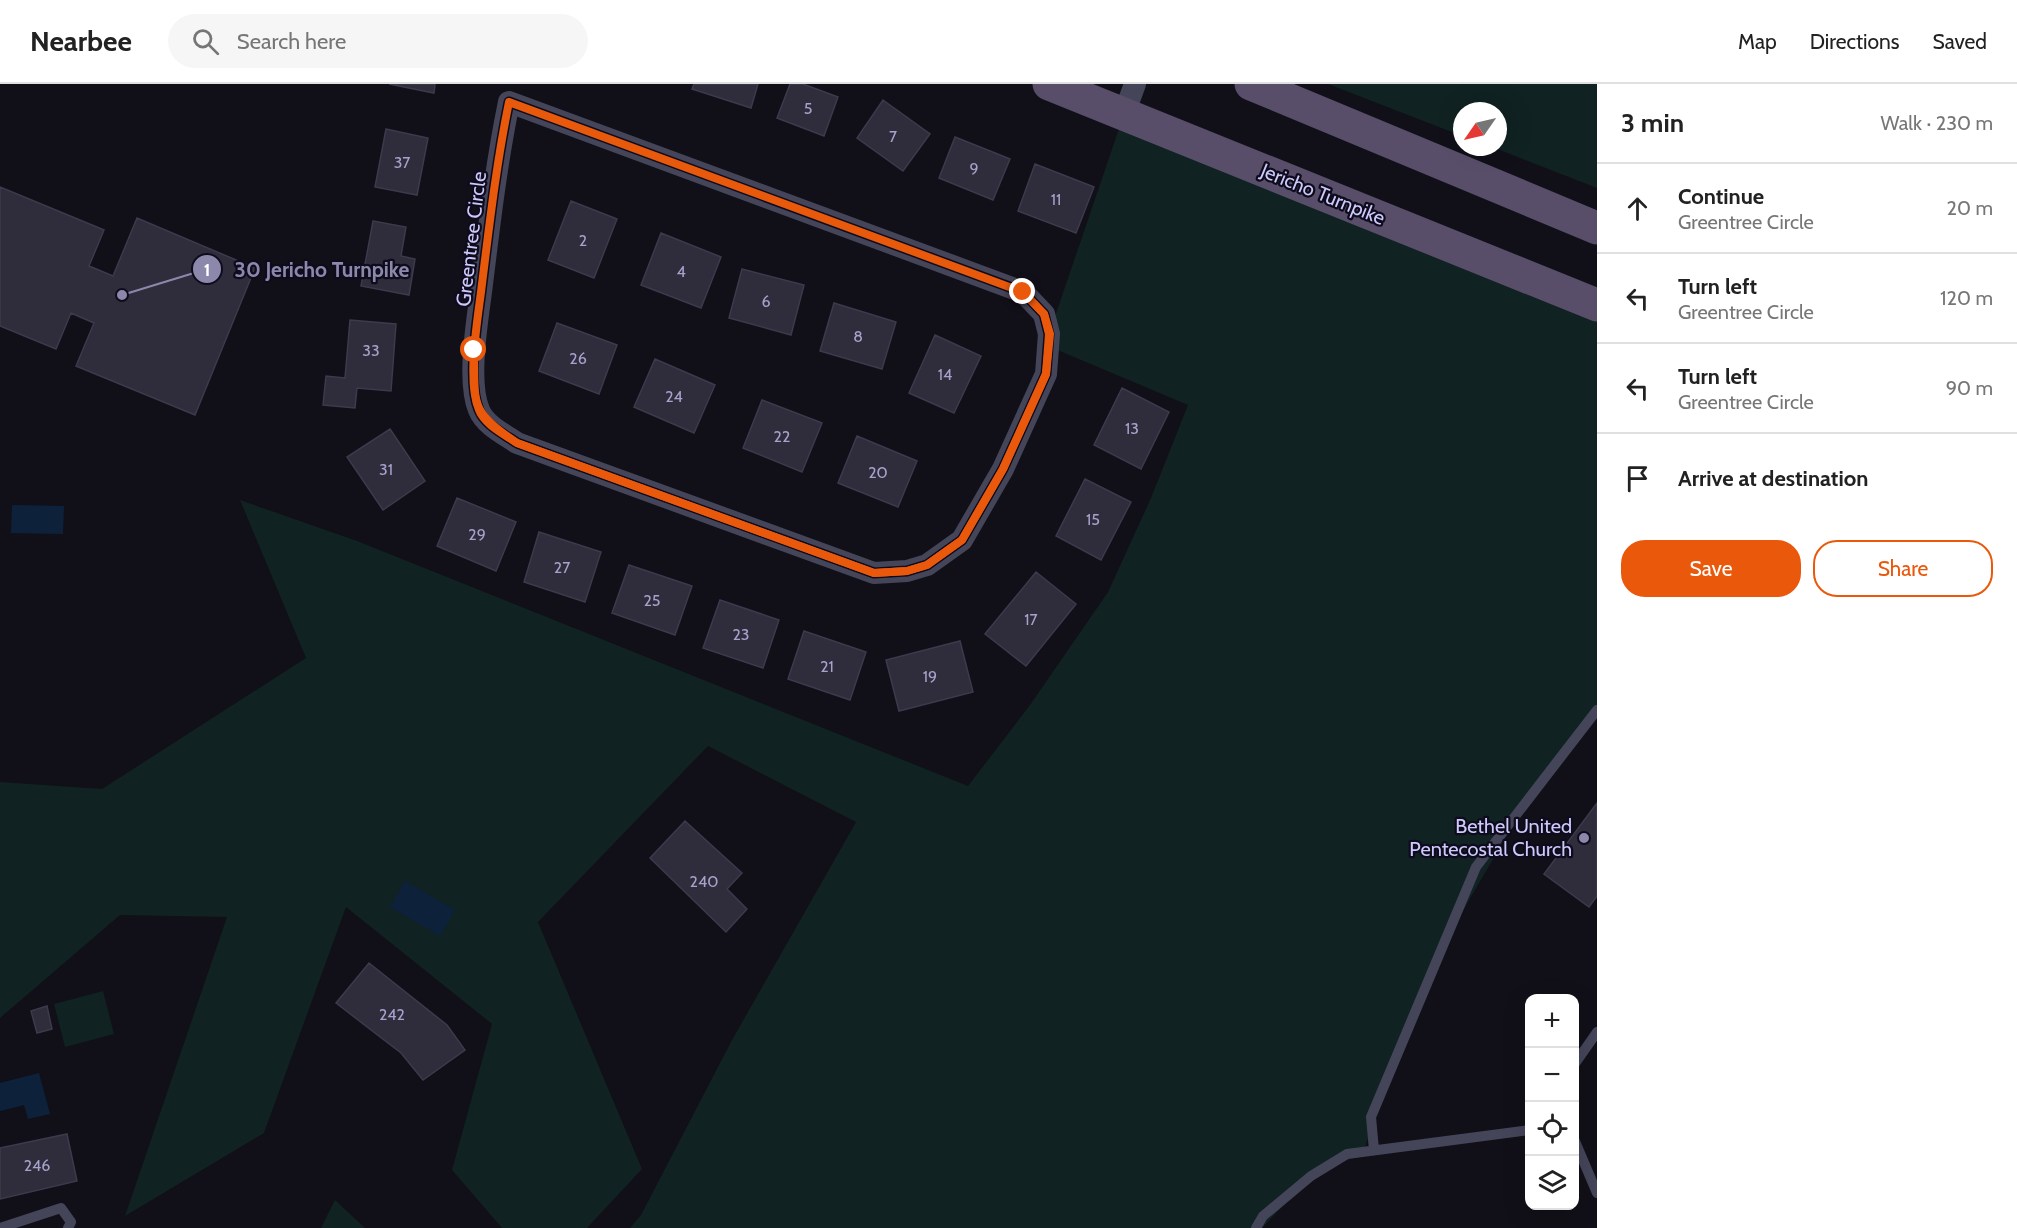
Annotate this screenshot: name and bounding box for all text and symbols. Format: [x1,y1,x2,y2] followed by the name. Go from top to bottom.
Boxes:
[168,14,588,68] search box
[30,24,132,58] text: Nearbee
[189,25,222,58] icon: search
[237,28,346,55] text: Search here
[1738,29,1777,54] text: Map
[1810,29,1899,54] text: Directions
[1932,29,1987,54] text: Saved
[804,99,812,118] house number: 5
[1453,102,1507,156] north arrow
[1621,107,1684,139] text: 3 min
[1881,111,1993,135] text: Walk · 230 m
[889,127,897,146] house number: 7
[394,153,410,172] house number: 37
[1256,158,1389,230] street label: Jericho Turnpike
[969,159,979,178] house number: 9
[451,170,491,308] street label: Greentree Circle
[1678,183,1764,210] text: Continue
[1051,190,1061,209] house number: 11
[1621,192,1654,225] icon: ahead
[1947,196,1993,220] text: 20 m
[1678,210,1814,234] text: Greentree Circle
[579,231,587,250] house number: 2
[192,250,421,289] callout: 30 Jericho Turnpike
[235,257,410,282] text: 30 Jericho Turnpike
[204,259,210,281] text: 1
[676,262,686,281] house number: 4
[1678,273,1757,300] text: Turn left
[1009,278,1035,304] route end
[1621,282,1654,315] icon: left
[1940,286,1993,310] text: 120 m
[761,292,771,311] house number: 6
[1678,300,1814,324] text: Greentree Circle
[853,327,863,346] house number: 8
[460,336,486,362] route start
[362,341,380,360] house number: 33
[569,349,587,368] house number: 26
[1678,363,1757,390] text: Turn left
[938,365,952,384] house number: 14
[1621,372,1654,405] icon: left
[1946,376,1993,400] text: 90 m
[665,387,683,406] house number: 24
[1678,390,1814,414] text: Greentree Circle
[1125,419,1139,438] house number: 13
[774,427,790,446] house number: 22
[379,460,393,479] house number: 31
[1621,462,1654,495] icon: arrive
[868,463,888,482] house number: 20
[1678,465,1868,492] text: Arrive at destination
[1086,510,1100,529] house number: 15
[468,525,486,544] house number: 29
[1621,540,1801,597] button: Save
[1813,540,1993,597] button: Share
[554,558,570,577] house number: 27
[643,591,661,610] house number: 25
[1024,610,1038,629] house number: 17
[732,625,750,644] house number: 23
[820,657,834,676] house number: 21
[923,667,937,686] house number: 19
[1409,814,1572,861] place label: Bethel United Pentecostal Church
[1577,831,1591,845] marker: Bethel United Pentecostal Church
[690,872,718,891] house number: 240
[1525,994,1579,1210] map controls
[1525,994,1579,1048] button: +
[379,1005,405,1024] house number: 242
[1525,1048,1579,1102] button: −
[1525,1102,1579,1156] button: locate
[24,1156,50,1175] house number: 246
[1525,1156,1579,1210] button: layers

